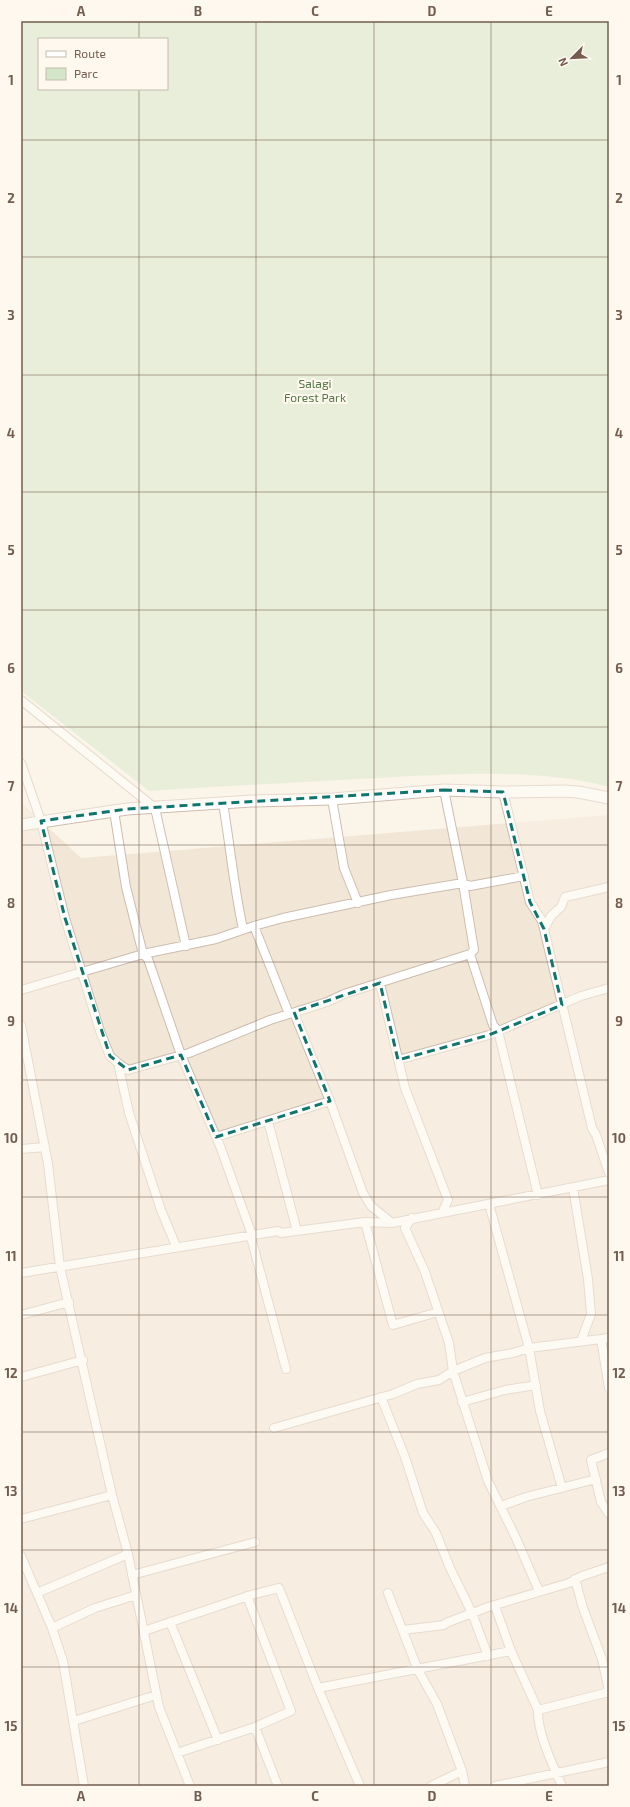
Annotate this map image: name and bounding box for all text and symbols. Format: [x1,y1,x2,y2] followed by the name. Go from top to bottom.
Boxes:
[77,3,86,19] text: A
[194,3,202,19] text: B
[311,3,319,19] text: C
[428,3,437,19] text: D
[545,3,553,19] text: E
[38,38,168,90] legend
[552,38,592,78] north arrow
[74,46,106,60] text: Route
[555,56,570,69] text: N
[74,66,98,80] text: Parc
[8,72,14,88] text: 1
[616,72,622,88] text: 1
[7,190,15,206] text: 2
[615,190,623,206] text: 2
[7,307,15,323] text: 3
[615,307,623,323] text: 3
[284,376,346,404] park label: Salagi Forest Park
[7,425,15,441] text: 4
[615,425,623,441] text: 4
[7,542,15,558] text: 5
[615,542,623,558] text: 5
[7,660,15,676] text: 6
[615,660,623,676] text: 6
[8,778,15,794] text: 7
[616,778,623,794] text: 7
[7,895,15,911] text: 8
[615,895,623,911] text: 8
[7,1013,15,1029] text: 9
[615,1013,623,1029] text: 9
[4,1130,18,1146] text: 10
[612,1130,626,1146] text: 10
[5,1248,17,1264] text: 11
[613,1248,625,1264] text: 11
[4,1365,18,1381] text: 12
[612,1365,626,1381] text: 12
[5,1483,18,1499] text: 13
[613,1483,626,1499] text: 13
[4,1600,18,1616] text: 14
[612,1600,626,1616] text: 14
[5,1718,17,1734] text: 15
[613,1718,625,1734] text: 15
[77,1788,86,1804] text: A
[194,1788,202,1804] text: B
[311,1788,319,1804] text: C
[428,1788,437,1804] text: D
[545,1788,553,1804] text: E

